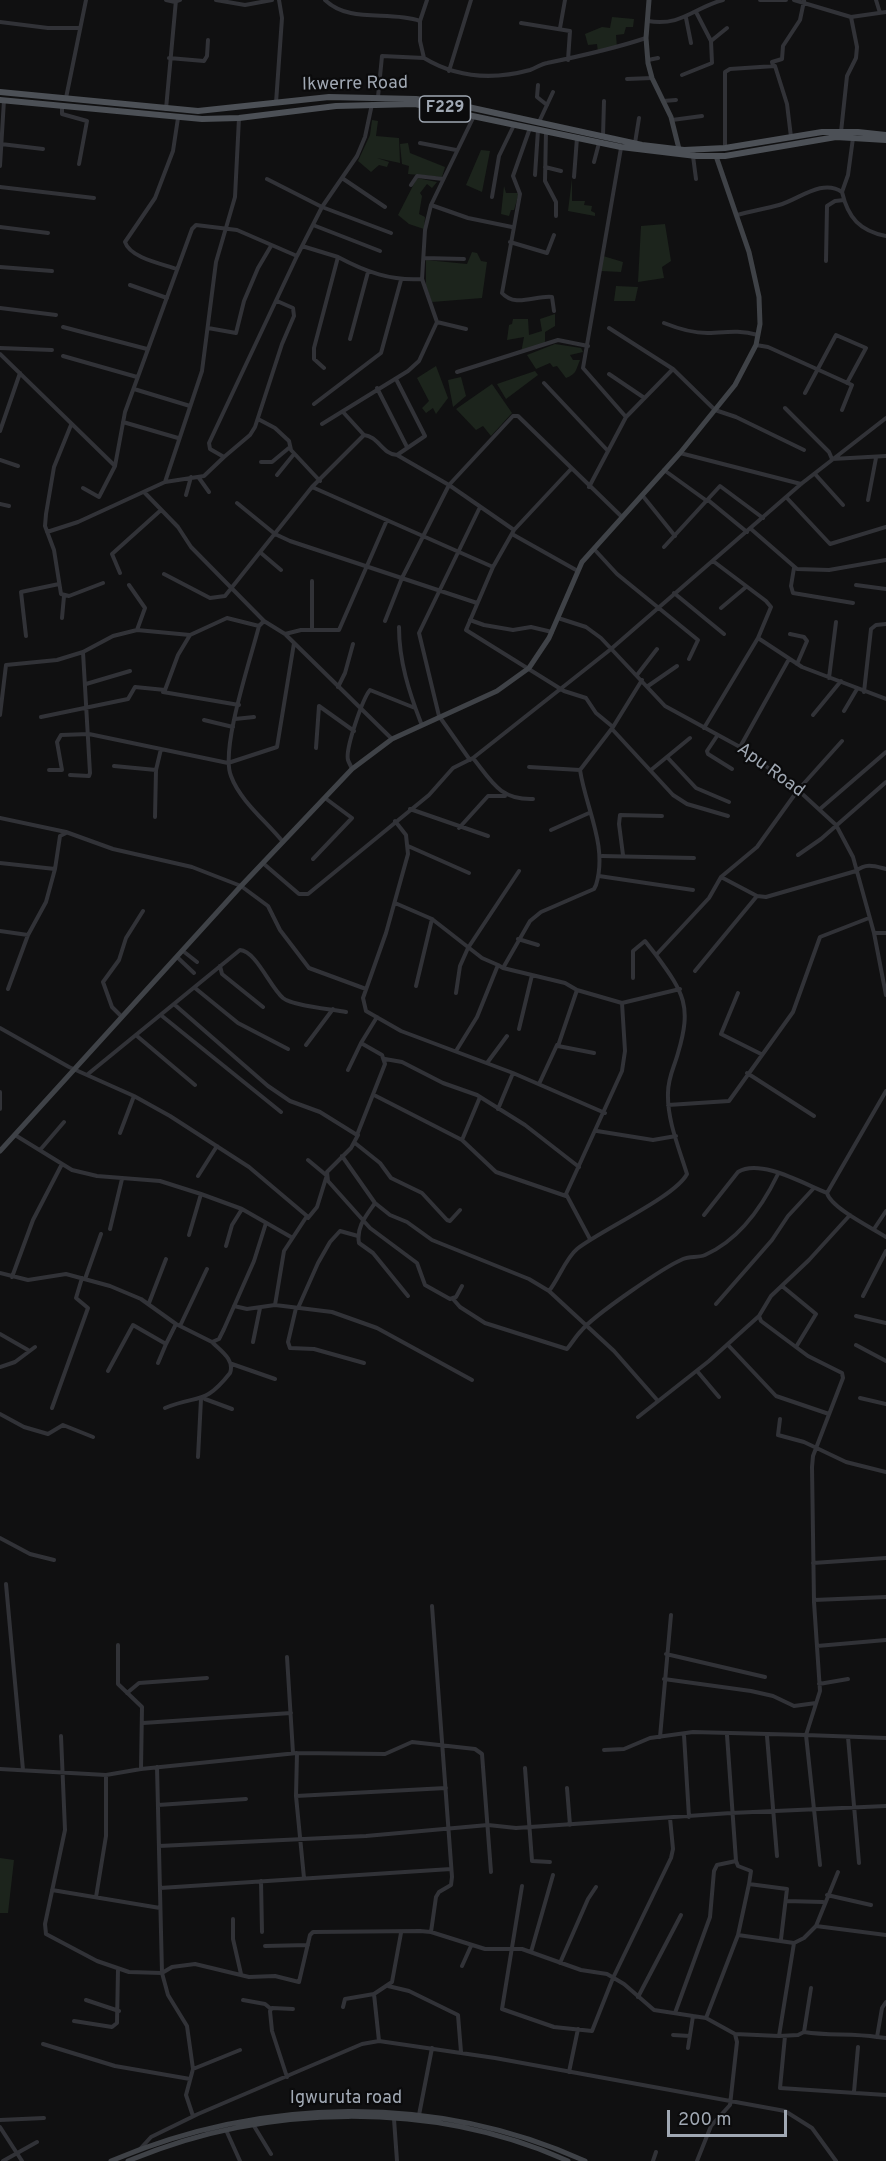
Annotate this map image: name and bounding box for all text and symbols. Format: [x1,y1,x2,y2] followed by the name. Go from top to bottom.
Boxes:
[302,73,408,97] street label: Ikwerre Road
[420,96,470,122] road number: F229
[732,739,808,803] street label: Apu Road
[290,2088,402,2110] street label: Igwuruta road
[670,2098,790,2136] scale bar
[678,2109,731,2132] text: 200 m

